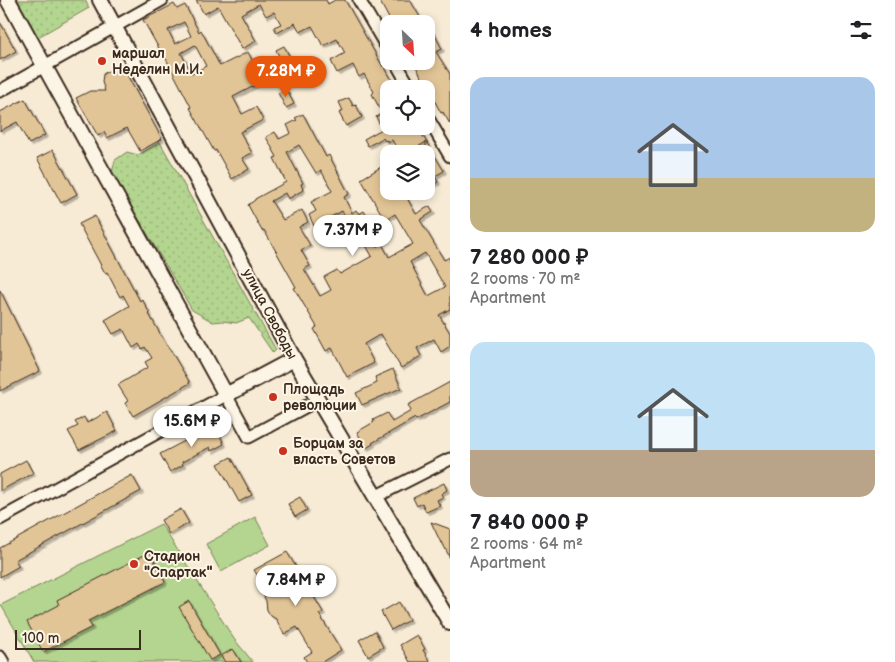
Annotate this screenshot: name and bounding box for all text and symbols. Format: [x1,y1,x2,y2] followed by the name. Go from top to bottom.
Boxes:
[380,15,435,70] north arrow
[380,15,435,200] map controls
[847,16,875,44] icon: filters
[470,18,552,43] text: 4 homes
[112,45,203,78] place label: маршал Неделин М.И.
[96,55,108,67] marker: маршал Неделин М.И.
[240,56,332,98] pin: 7.28M ₽
[257,62,315,81] text: 7.28M ₽
[380,80,435,135] button: locate
[628,110,718,200] icon: home
[380,145,435,200] button: layers
[307,214,399,257] pin: 7.37M ₽
[324,221,382,240] text: 7.37M ₽
[470,245,588,270] text: 7 280 000 ₽
[239,266,301,362] street label: улица Свободы
[470,270,580,289] text: 2 rooms · 70 m²
[470,289,546,308] text: Apartment
[628,375,718,465] icon: home
[283,381,357,414] place label: Площадь революции
[267,391,279,403] marker: Площадь революции
[146,406,238,448] pin: 15.6M ₽
[164,412,220,431] text: 15.6M ₽
[293,435,396,468] place label: Борцам за власть Советов
[277,445,289,457] marker: Борцам за власть Советов
[470,510,588,535] text: 7 840 000 ₽
[470,535,583,554] text: 2 rooms · 64 m²
[144,548,213,581] place label: Стадион "Спартак"
[470,554,546,573] text: Apartment
[128,558,140,570] marker: Стадион "Спартак"
[250,564,342,607] pin: 7.84M ₽
[267,571,325,590] text: 7.84M ₽
[15,627,141,650] scale bar
[22,630,59,647] text: 100 m

